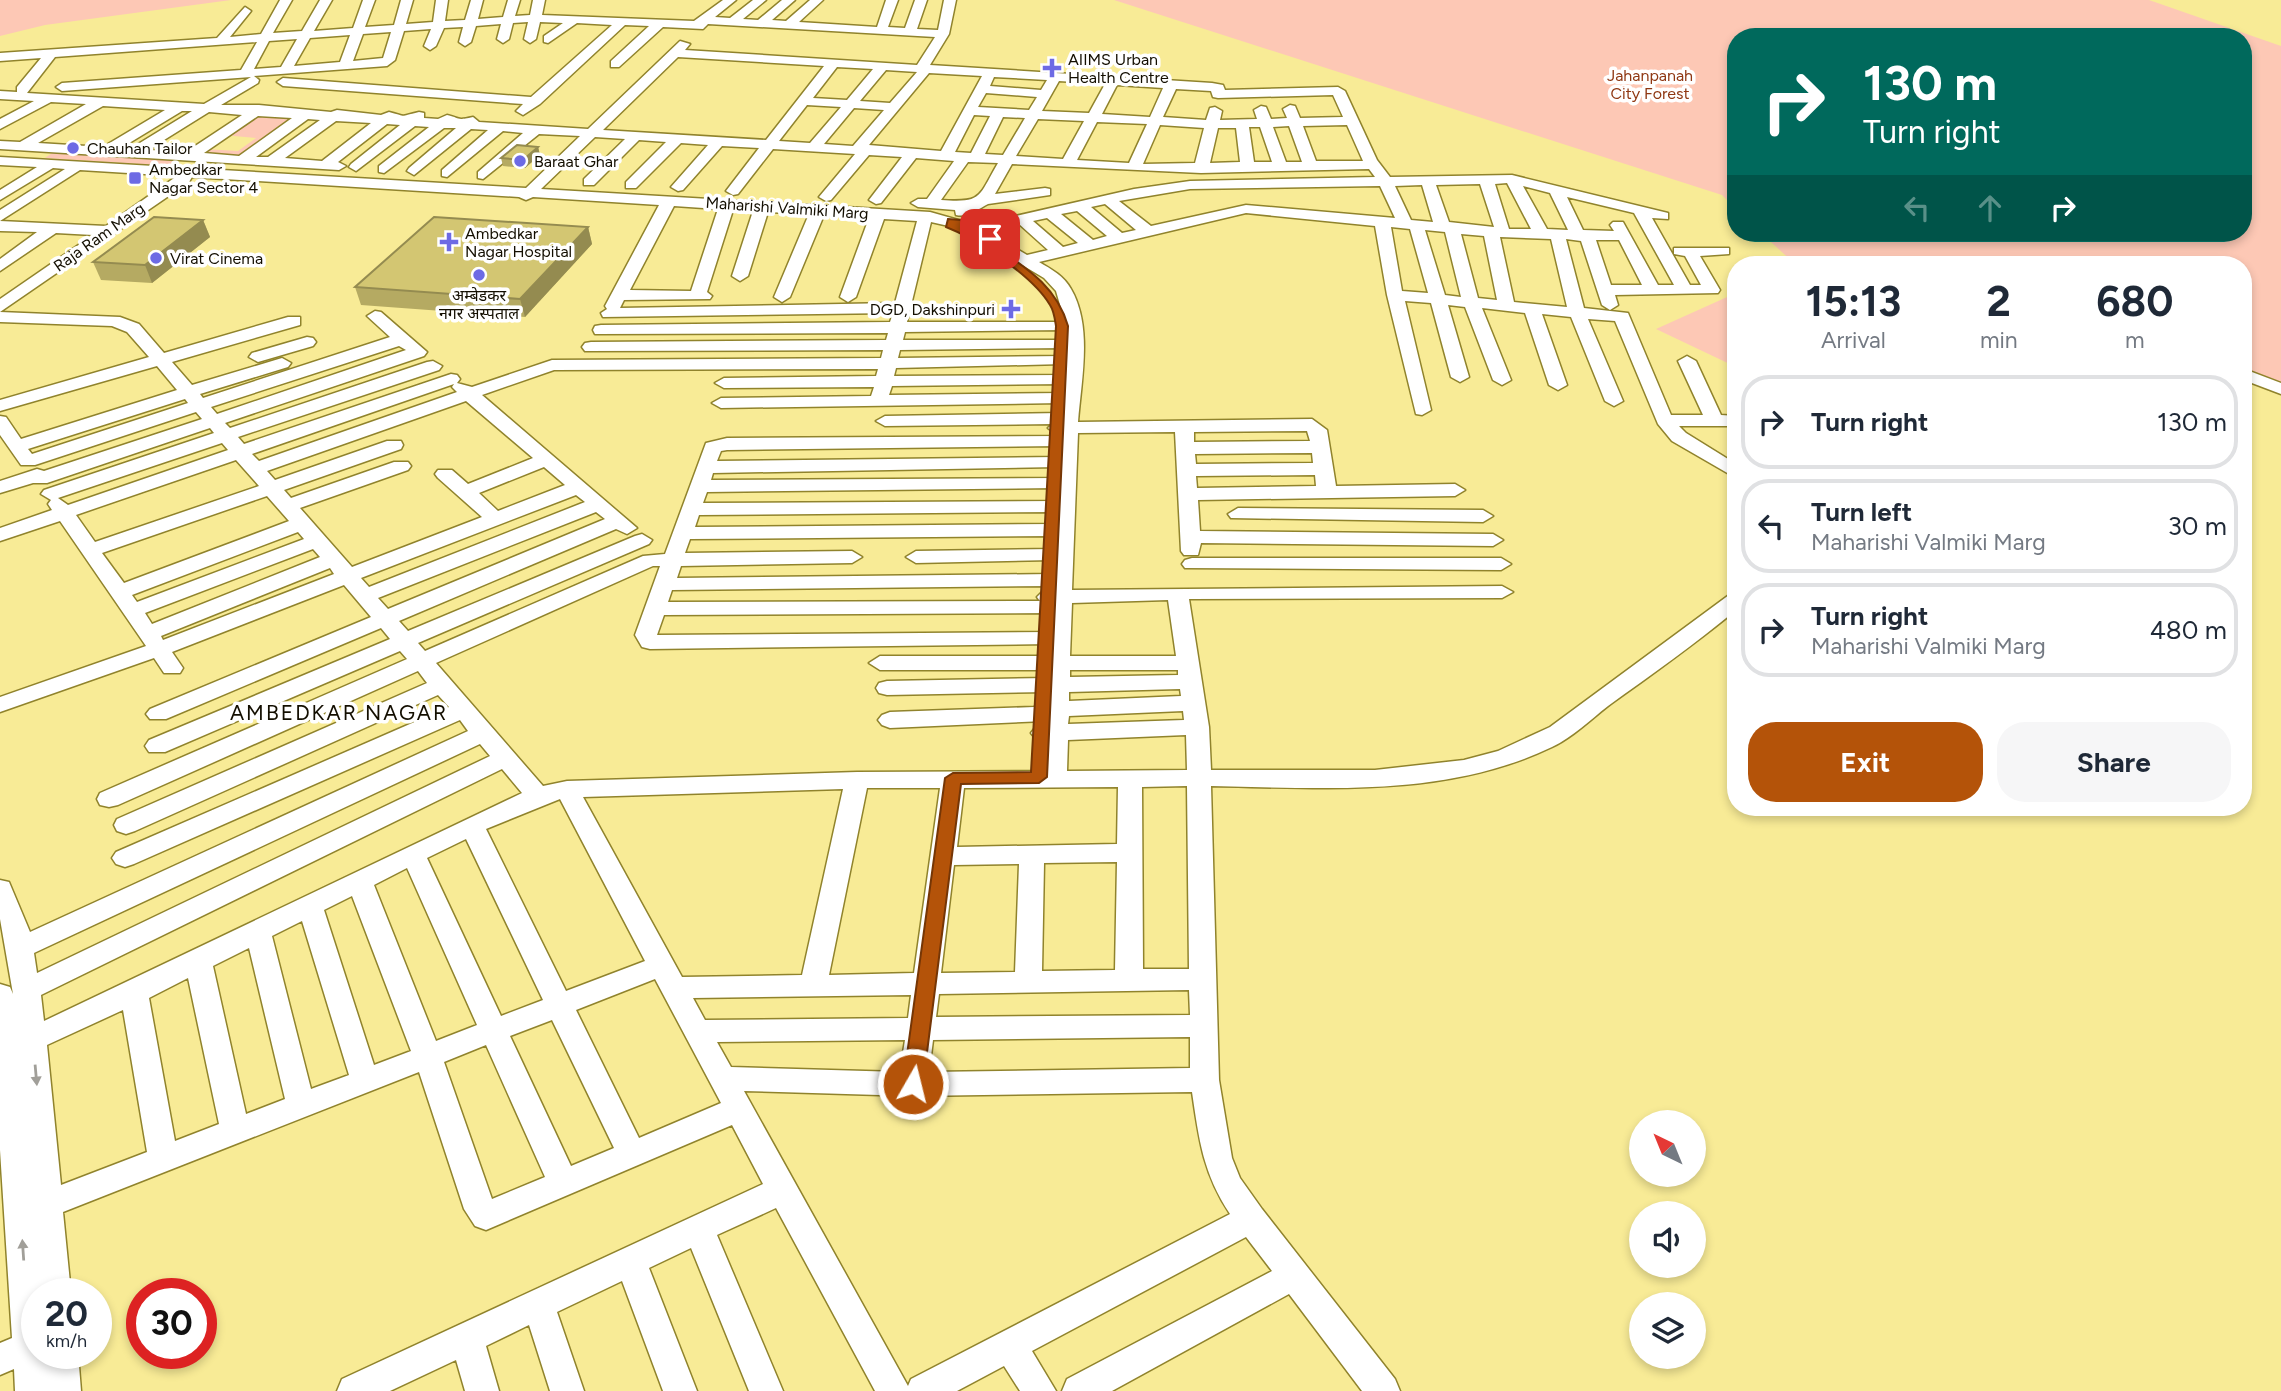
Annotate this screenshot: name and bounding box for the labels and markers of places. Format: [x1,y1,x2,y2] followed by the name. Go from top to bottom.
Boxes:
[1068,50,1169,87] place label: AIIMS Urban Health Centre
[1042,58,1062,78] marker: AIIMS Urban Health Centre
[87,139,193,158] place label: Chauhan Tailor
[65,140,81,156] marker: Chauhan Tailor
[534,152,619,171] place label: Baraat Ghar
[512,153,528,169] marker: Baraat Ghar
[149,160,258,197] place label: Ambedkar Nagar Sector 4
[127,170,143,186] marker: Ambedkar Nagar Sector 4
[960,209,1020,269] pin
[465,224,572,261] place label: Ambedkar Nagar Hospital
[439,232,459,252] marker: Ambedkar Nagar Hospital
[170,249,263,268] place label: Virat Cinema
[148,250,164,266] marker: Virat Cinema
[471,267,487,283] marker: अम्बेडकर नगर अस्पताल
[439,286,520,323] place label: अम्बेडकर नगर अस्पताल
[1001,299,1021,319] marker: DGD, Dakshinpuri
[870,300,995,319] place label: DGD, Dakshinpuri

